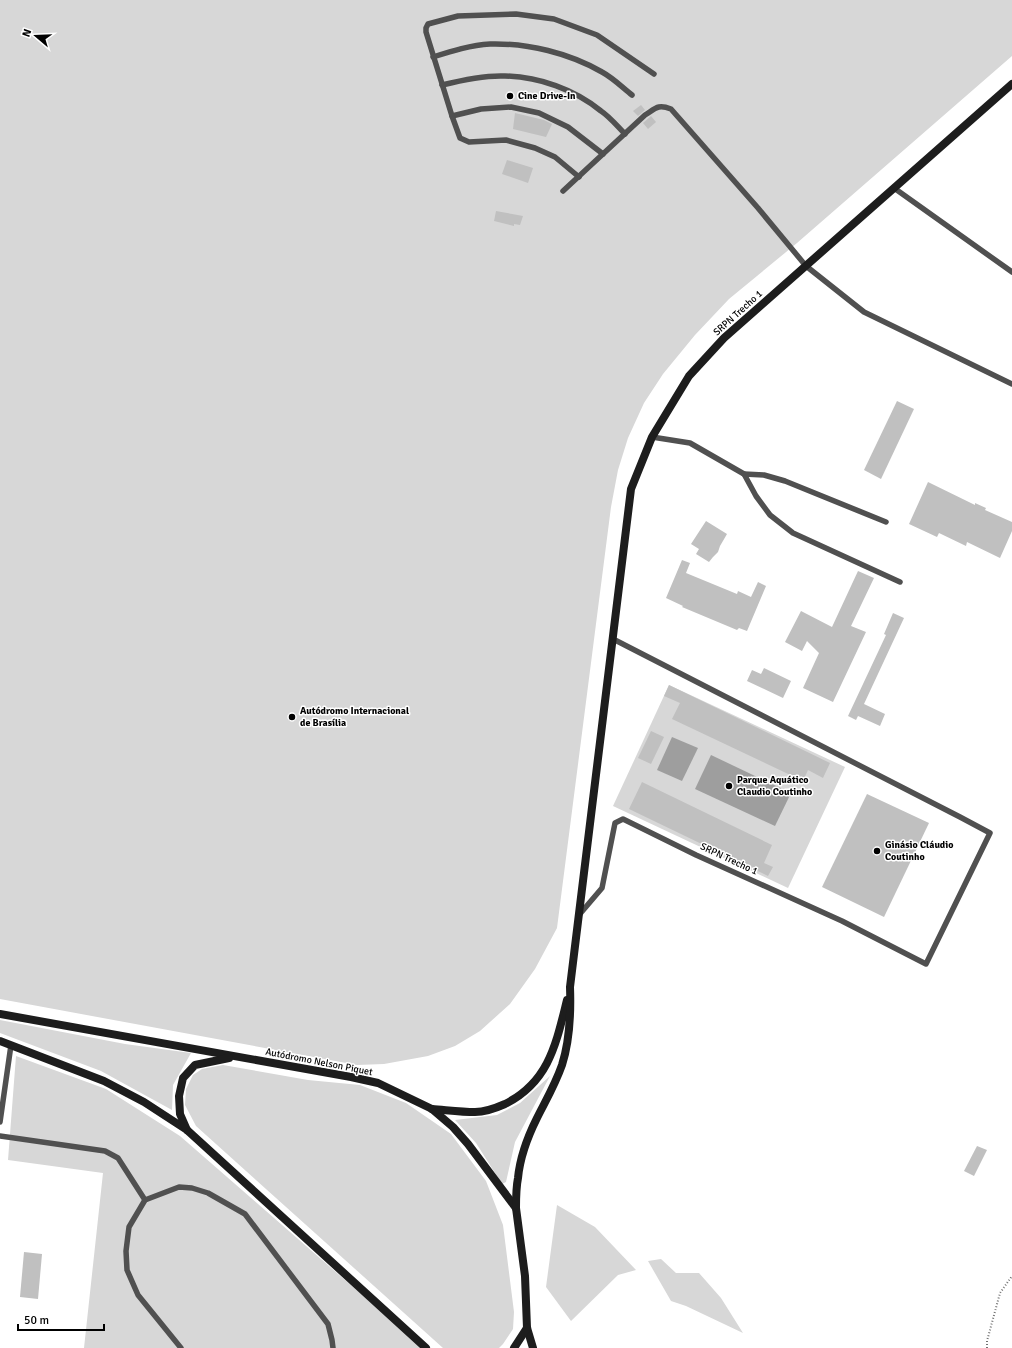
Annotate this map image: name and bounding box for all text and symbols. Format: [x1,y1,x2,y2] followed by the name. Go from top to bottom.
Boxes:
[16,16,56,56] north arrow
[20,27,34,39] text: N
[518,90,576,102] place label: Cine Drive-In
[505,91,515,101] marker: Cine Drive-In
[711,288,765,338] street label: SRPN Trecho 1
[300,705,409,729] place label: Autódromo Internacional de Brasília
[287,712,297,722] marker: Autódromo Internacional de Brasília
[737,774,812,798] place label: Parque Aquático Claudio Coutinho
[724,781,734,791] marker: Parque Aquático Claudio Coutinho
[885,839,953,863] place label: Ginásio Cláudio Coutinho
[698,840,760,878] street label: SRPN Trecho 1
[872,846,882,856] marker: Ginásio Cláudio Coutinho
[264,1046,374,1078] street label: Autódromo Nelson Piquet
[18,1306,104,1332] scale bar
[24,1313,49,1328] text: 50 m

